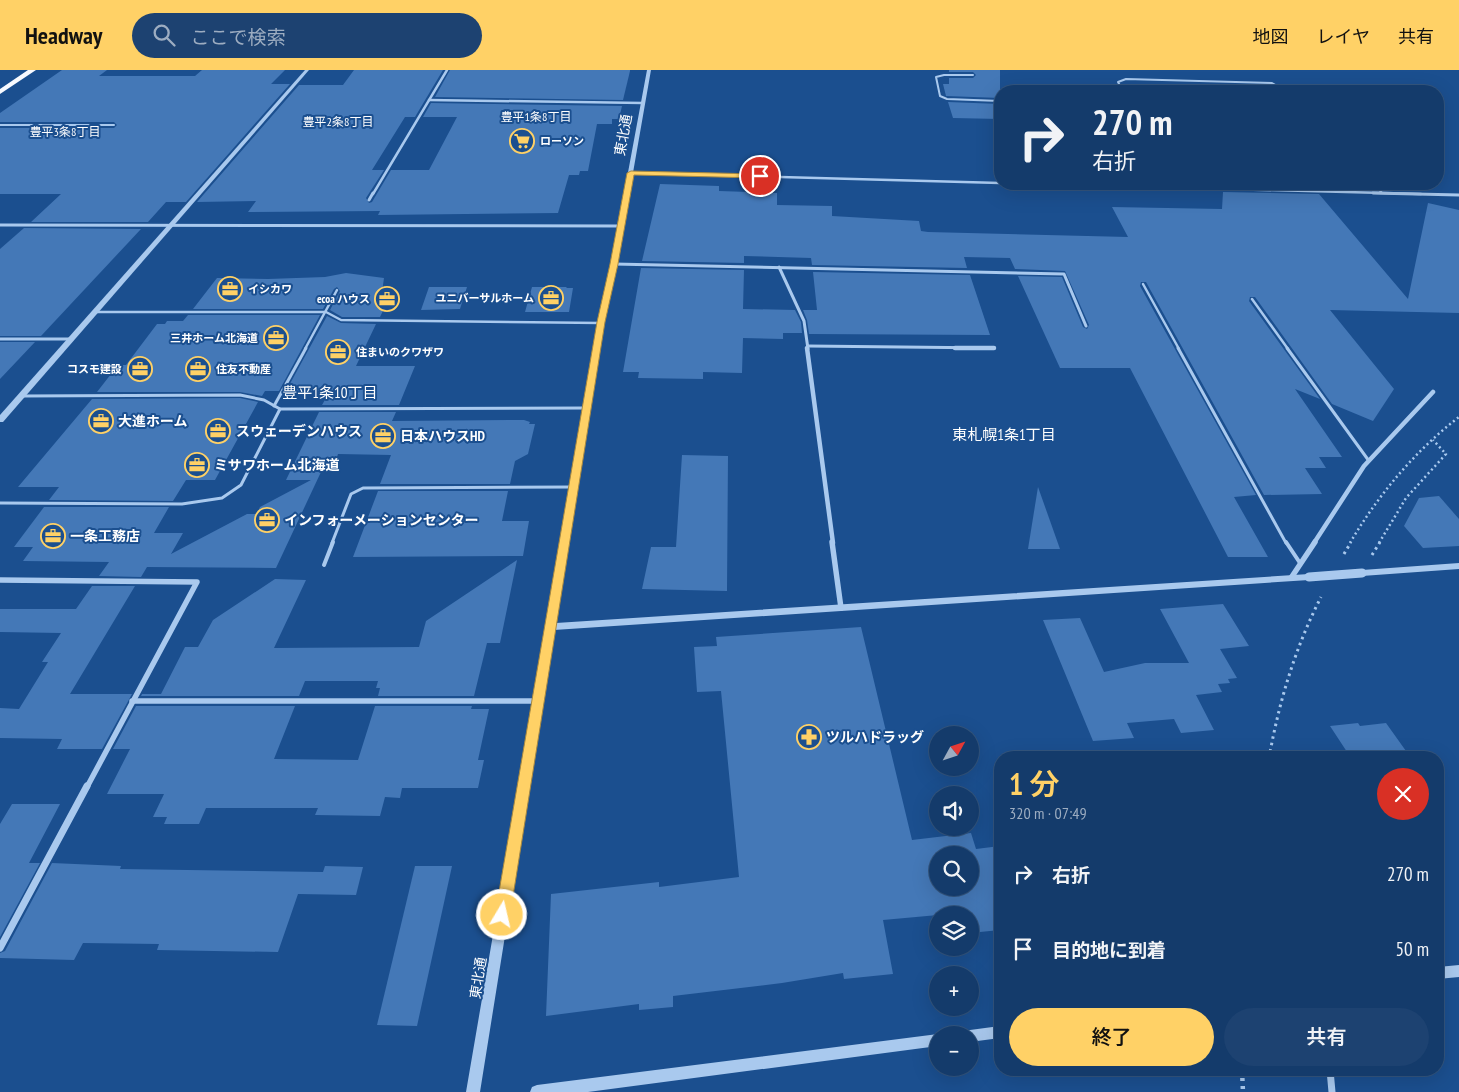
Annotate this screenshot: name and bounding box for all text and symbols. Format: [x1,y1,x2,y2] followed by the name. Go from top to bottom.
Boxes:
[132,13,482,58] search box
[25,20,102,51] text: Headway
[150,21,178,49] icon: search
[190,25,286,49] text: ここで検索
[1253,25,1289,48] text: 地図
[1317,25,1370,48] text: レイヤ
[1398,25,1434,48] text: 共有
[1092,99,1173,145] text: 270 m
[1009,105,1074,170] icon: right
[501,109,571,124] district label: 豊平1条8丁目
[610,113,636,157] street label: 東北通
[303,114,373,129] district label: 豊平2条8丁目
[30,124,100,139] district label: 豊平3条8丁目
[509,128,535,154] supermarket icon: ローソン
[540,134,584,148] place label: ローソン
[1092,147,1136,175] text: 右折
[739,155,781,197] pin
[746,162,774,190] icon: arrive
[217,276,243,302] office icon: イシカワ
[248,282,292,296] place label: イシカワ
[538,285,564,311] office icon: ユニバーサルホーム
[374,286,400,312] office icon: ecoa ハウス
[436,291,534,305] place label: ユニバーサルホーム
[317,292,370,306] place label: ecoa ハウス
[263,325,289,351] office icon: 三井ホーム北海道
[170,331,258,345] place label: 三井ホーム北海道
[325,339,351,365] office icon: 住まいのクワザワ
[356,345,444,359] place label: 住まいのクワザワ
[127,356,153,382] office icon: コスモ建設
[185,356,211,382] office icon: 住友不動産
[67,362,122,376] place label: コスモ建設
[216,362,271,376] place label: 住友不動産
[282,383,378,402] district label: 豊平1条10丁目
[88,408,114,434] office icon: 大進ホーム
[118,412,188,430] place label: 大進ホーム
[205,418,231,444] office icon: スウェーデンハウス
[236,422,362,440] place label: スウェーデンハウス
[370,423,396,449] office icon: 日本ハウスHD
[952,425,1056,444] district label: 東札幌1条1丁目
[400,427,485,445] place label: 日本ハウスHD
[184,452,210,478] office icon: ミサワホーム北海道
[214,456,340,474] place label: ミサワホーム北海道
[254,507,280,533] office icon: インフォーメーションセンター
[284,511,479,529] place label: インフォーメーションセンター
[40,523,66,549] office icon: 一条工務店
[70,527,140,545] place label: 一条工務店
[796,724,822,750] pharmacy icon: ツルハドラッグ
[929,726,979,776] north arrow
[929,726,979,1076] map controls
[826,728,924,746] place label: ツルハドラッグ
[1009,764,1060,803] text: 1 分
[1377,768,1429,820] button: close
[929,786,979,836] button: sound
[1009,803,1087,823] text: 320 m · 07:49
[929,846,979,896] button: search
[1009,860,1037,888] icon: right
[1387,862,1429,886] text: 270 m
[1052,863,1090,887] text: 右折
[475,888,527,940] position arrow
[929,906,979,956] button: layers
[1009,935,1037,963] icon: arrive
[1396,937,1429,961] text: 50 m
[1052,938,1166,962] text: 目的地に到着
[466,956,490,1000] street label: 東北通
[929,966,979,1016] button: +
[1009,1008,1214,1066] button: 終了
[1224,1008,1429,1066] button: 共有
[929,1026,979,1076] button: −

